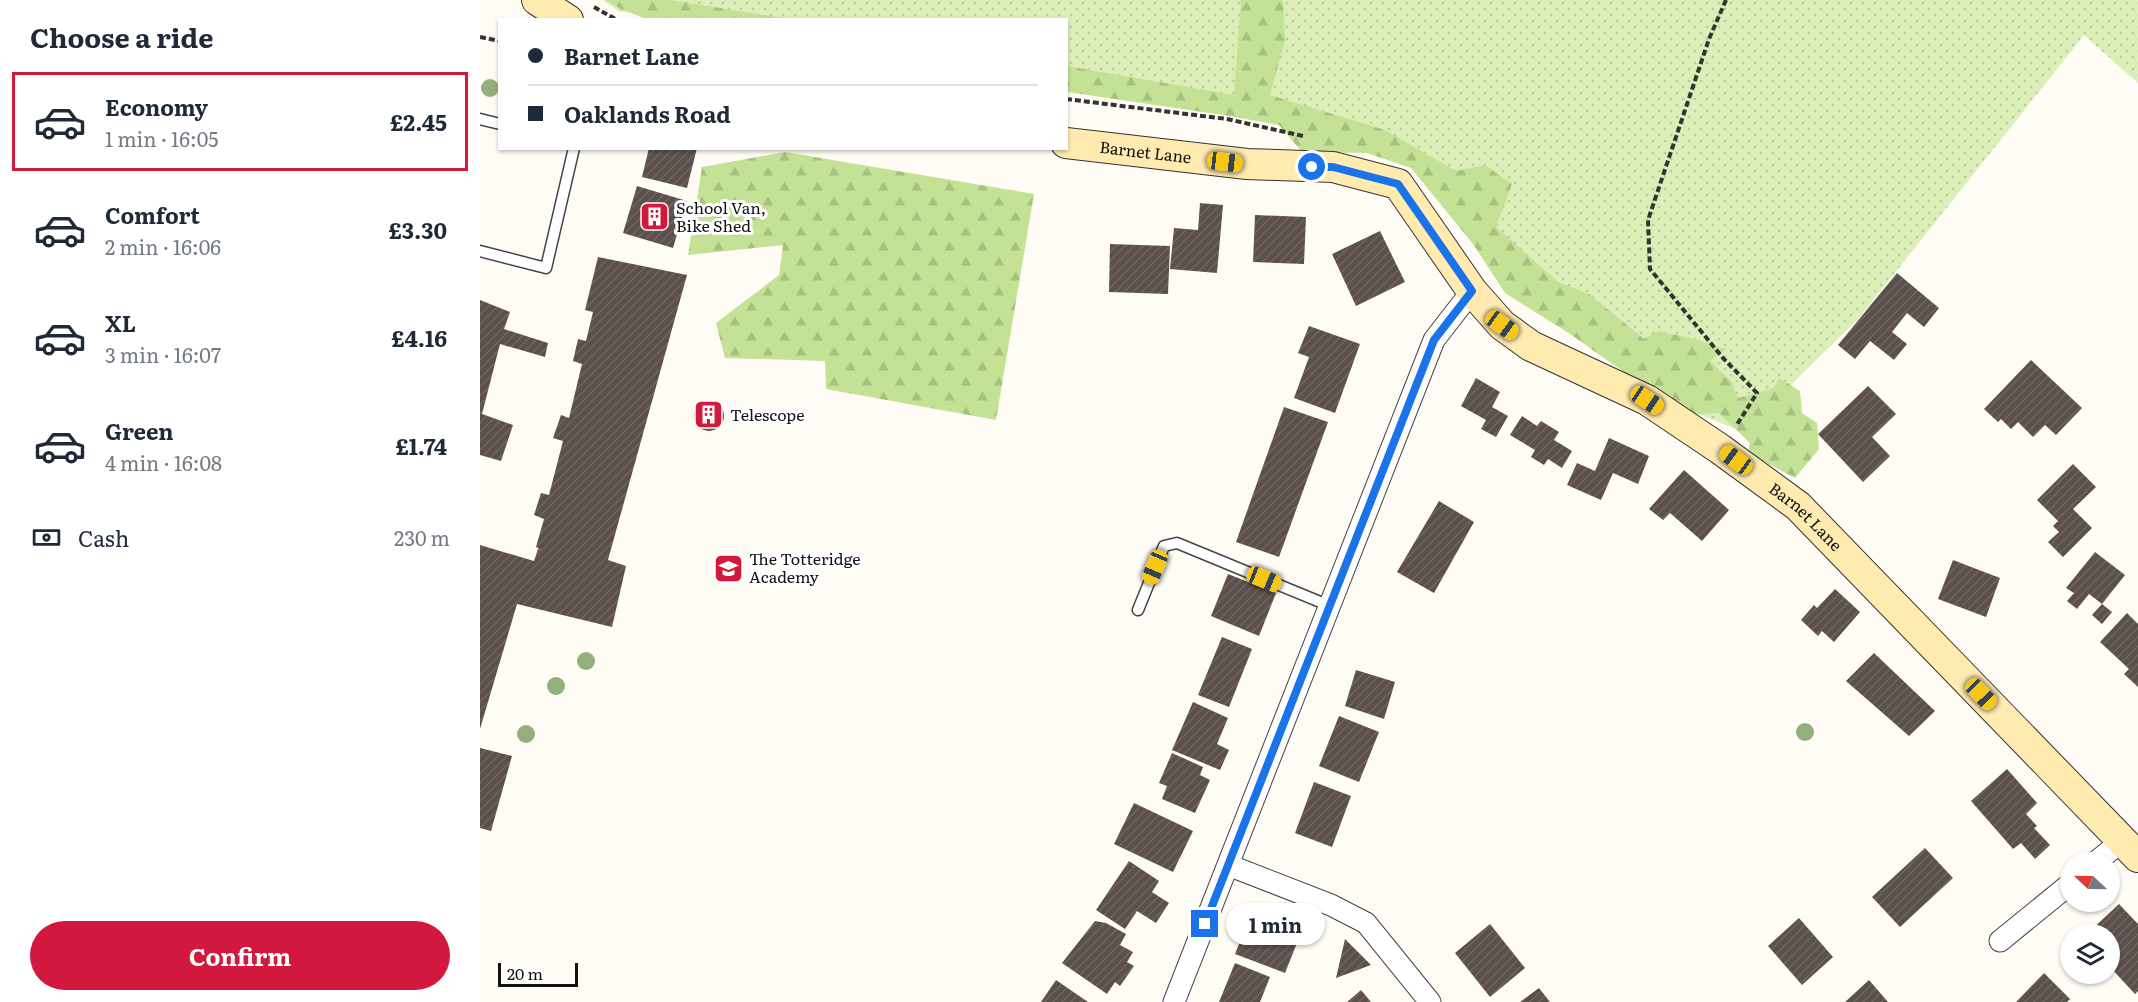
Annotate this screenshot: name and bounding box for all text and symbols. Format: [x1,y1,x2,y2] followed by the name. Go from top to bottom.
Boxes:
[30,16,213,56] text: Choose a ride
[564,39,699,72] text: Barnet Lane
[105,90,208,123] text: Economy
[33,95,87,149] icon: car
[564,97,731,130] text: Oaklands Road
[390,105,447,138] text: £2.45
[105,123,218,153] text: 1 min · 16:05
[1098,134,1193,168] street label: Barnet Lane
[1206,151,1244,173] car
[1298,153,1325,180] route start
[676,195,766,237] place label: School Van, Bike Shed
[105,198,200,231] text: Comfort
[639,201,671,233] building icon: School Van, Bike Shed
[33,203,87,257] icon: car
[388,213,447,246] text: £3.30
[105,231,221,261] text: 2 min · 16:06
[105,306,136,339] text: XL
[1482,307,1522,343] car
[33,311,87,365] icon: car
[391,321,447,354] text: £4.16
[105,339,221,369] text: 3 min · 16:07
[1627,382,1667,418] car
[693,399,725,431] building icon: Telescope
[730,402,805,426] place label: Telescope
[105,414,174,447] text: Green
[33,419,87,473] icon: car
[395,429,447,462] text: £1.74
[1716,442,1756,478] car
[105,447,222,477] text: 4 min · 16:08
[1765,476,1848,556] street label: Barnet Lane
[30,521,63,554] icon: cash
[78,521,129,554] text: Cash
[394,522,450,552] text: 230 m
[749,546,861,588] place label: The Totteridge Academy
[1140,547,1170,587] car
[712,552,744,584] school or university icon: The Totteridge Academy
[1244,564,1284,594] car
[1962,675,2000,713] car
[2060,852,2120,912] north arrow
[2060,852,2120,984] map controls
[1226,903,1325,945] callout: 1 min
[1249,909,1302,939] text: 1 min
[1191,910,1218,937] route end
[30,921,450,990] button: Confirm
[2060,924,2120,984] button: layers
[498,960,578,988] scale bar
[507,961,543,985] text: 20 m

